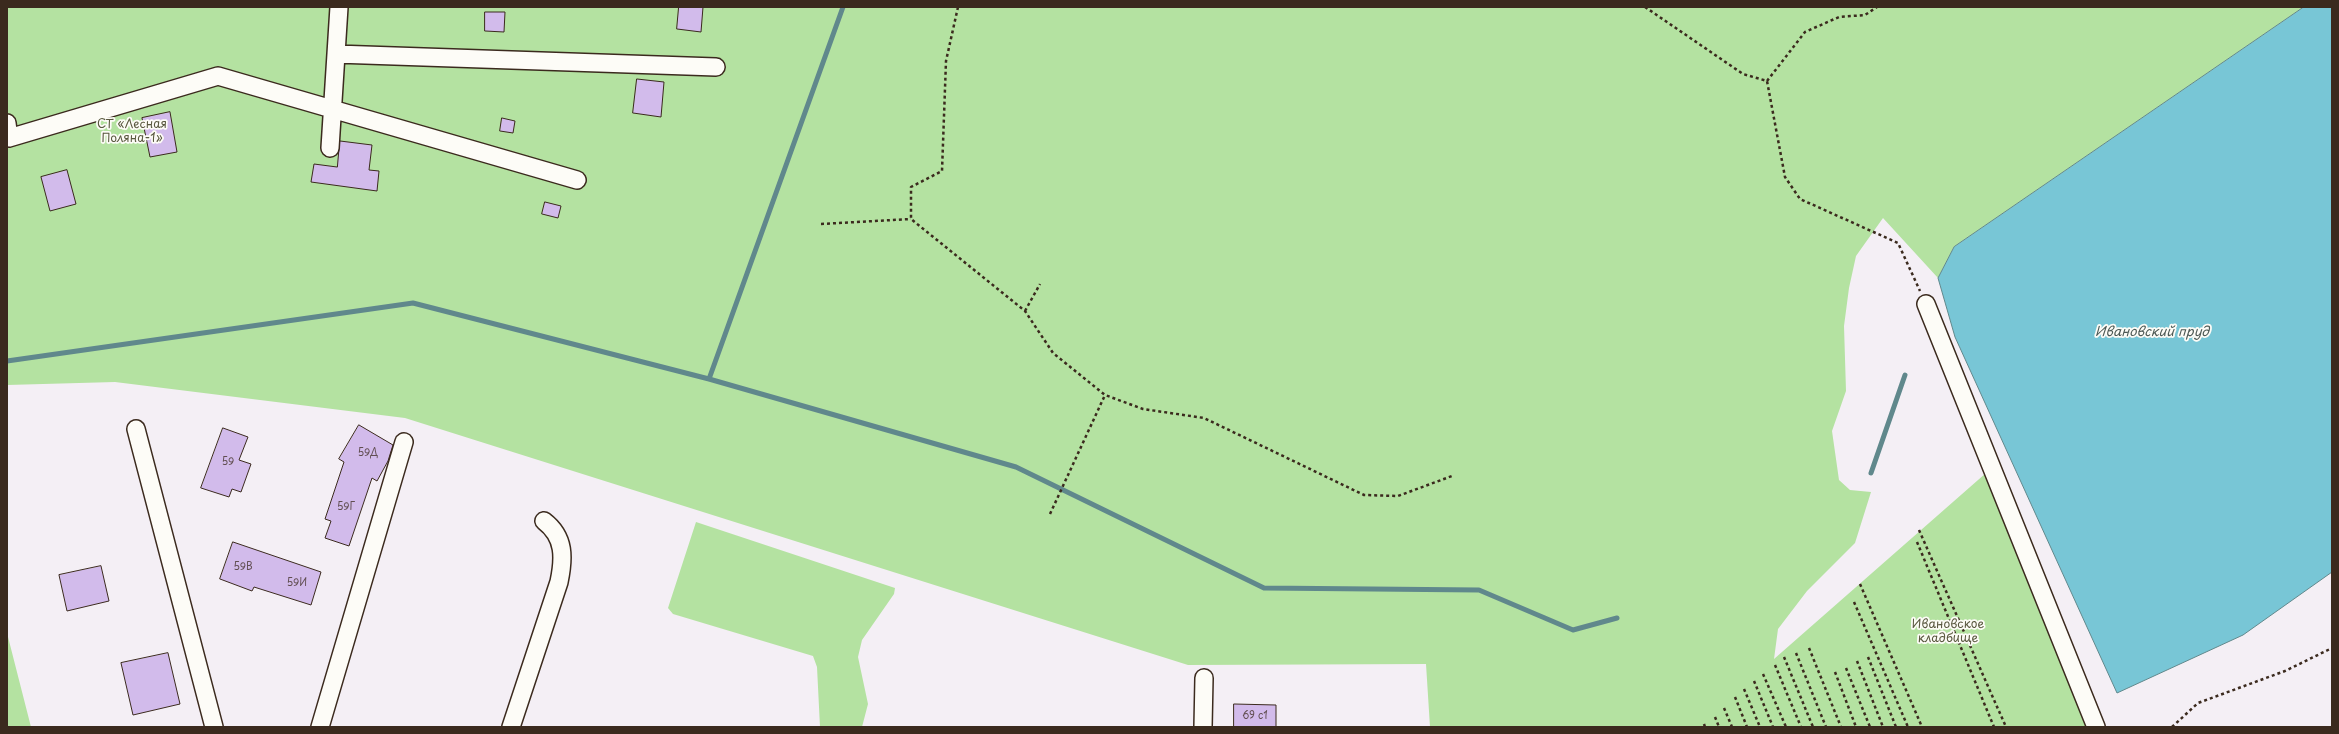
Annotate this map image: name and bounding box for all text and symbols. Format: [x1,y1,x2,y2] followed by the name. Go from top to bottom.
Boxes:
[97,118,167,146] park label: СТ «Лесная Поляна-1»
[2095,324,2209,340] water label: Ивановский пруд
[358,447,378,459] house number: 59Д
[222,456,234,468] house number: 59
[337,501,355,513] house number: 59Г
[233,561,253,573] house number: 59В
[287,577,307,589] house number: 59И
[1912,618,1984,646] park label: Ивановское кладбище
[1242,710,1268,722] house number: 69 с1

